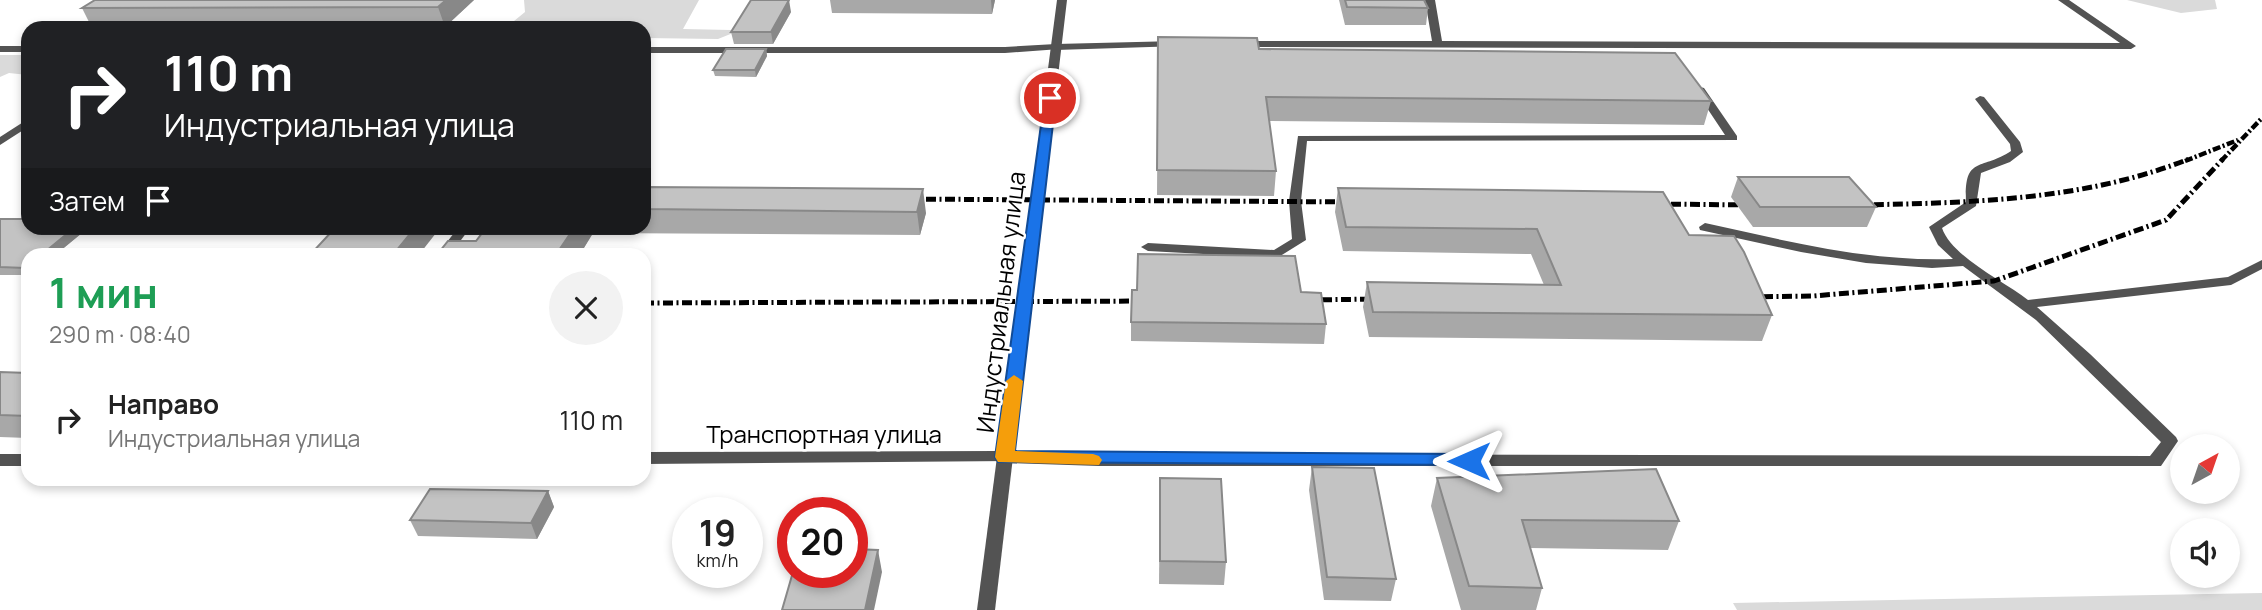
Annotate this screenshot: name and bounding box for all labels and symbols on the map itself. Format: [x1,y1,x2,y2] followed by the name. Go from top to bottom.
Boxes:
[1020,68,1080,128] pin
[968,169,1032,435] street label: Индустриальная улица
[706,417,942,450] street label: Транспортная улица
[1432,424,1506,498] position arrow
[2170,434,2240,504] north arrow
[777,497,868,588] speed limit sign: 20

